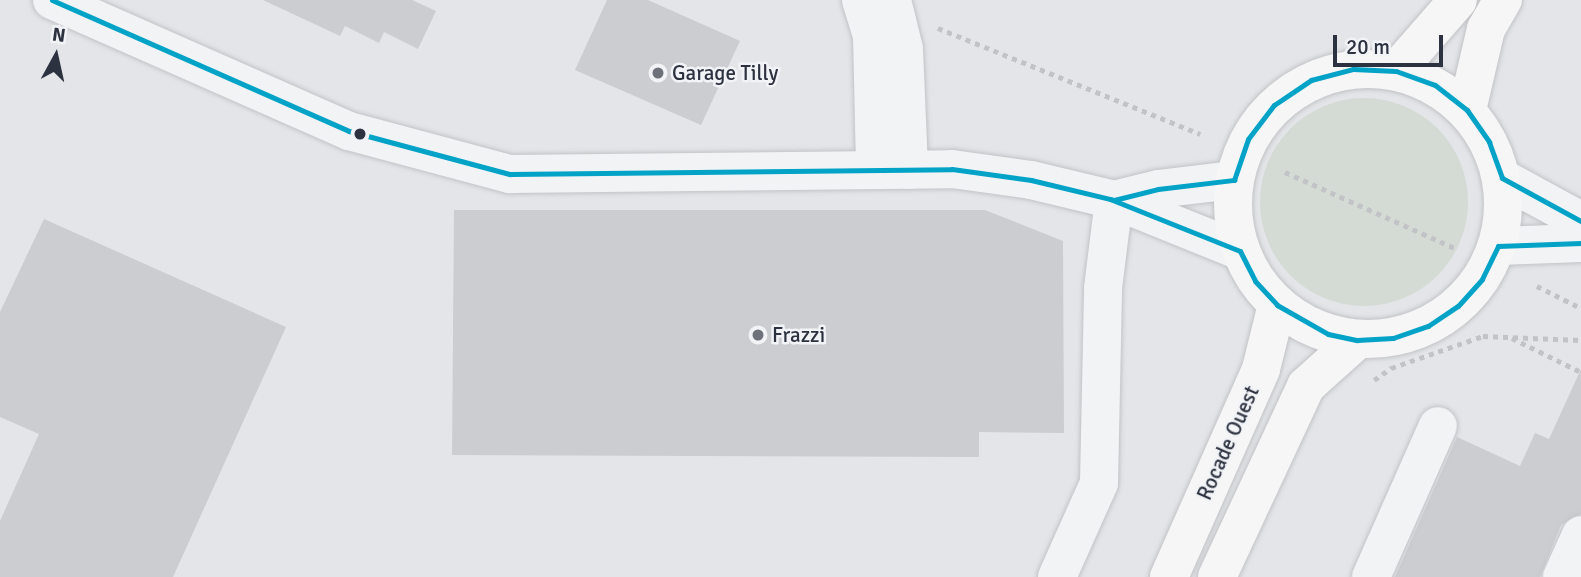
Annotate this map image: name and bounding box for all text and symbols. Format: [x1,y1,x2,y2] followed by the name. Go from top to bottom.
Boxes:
[21,21,91,91] north arrow
[1336,21,1446,65] scale bar
[51,22,67,48] text: N
[1346,34,1390,60] text: 20 m
[672,60,778,86] place label: Garage Tilly
[650,65,666,81] marker: Garage Tilly
[353,127,367,141] unlabelled marker
[772,322,825,348] place label: Frazzi
[750,327,766,343] marker: Frazzi
[1192,382,1264,504] street label: Rocade Ouest

